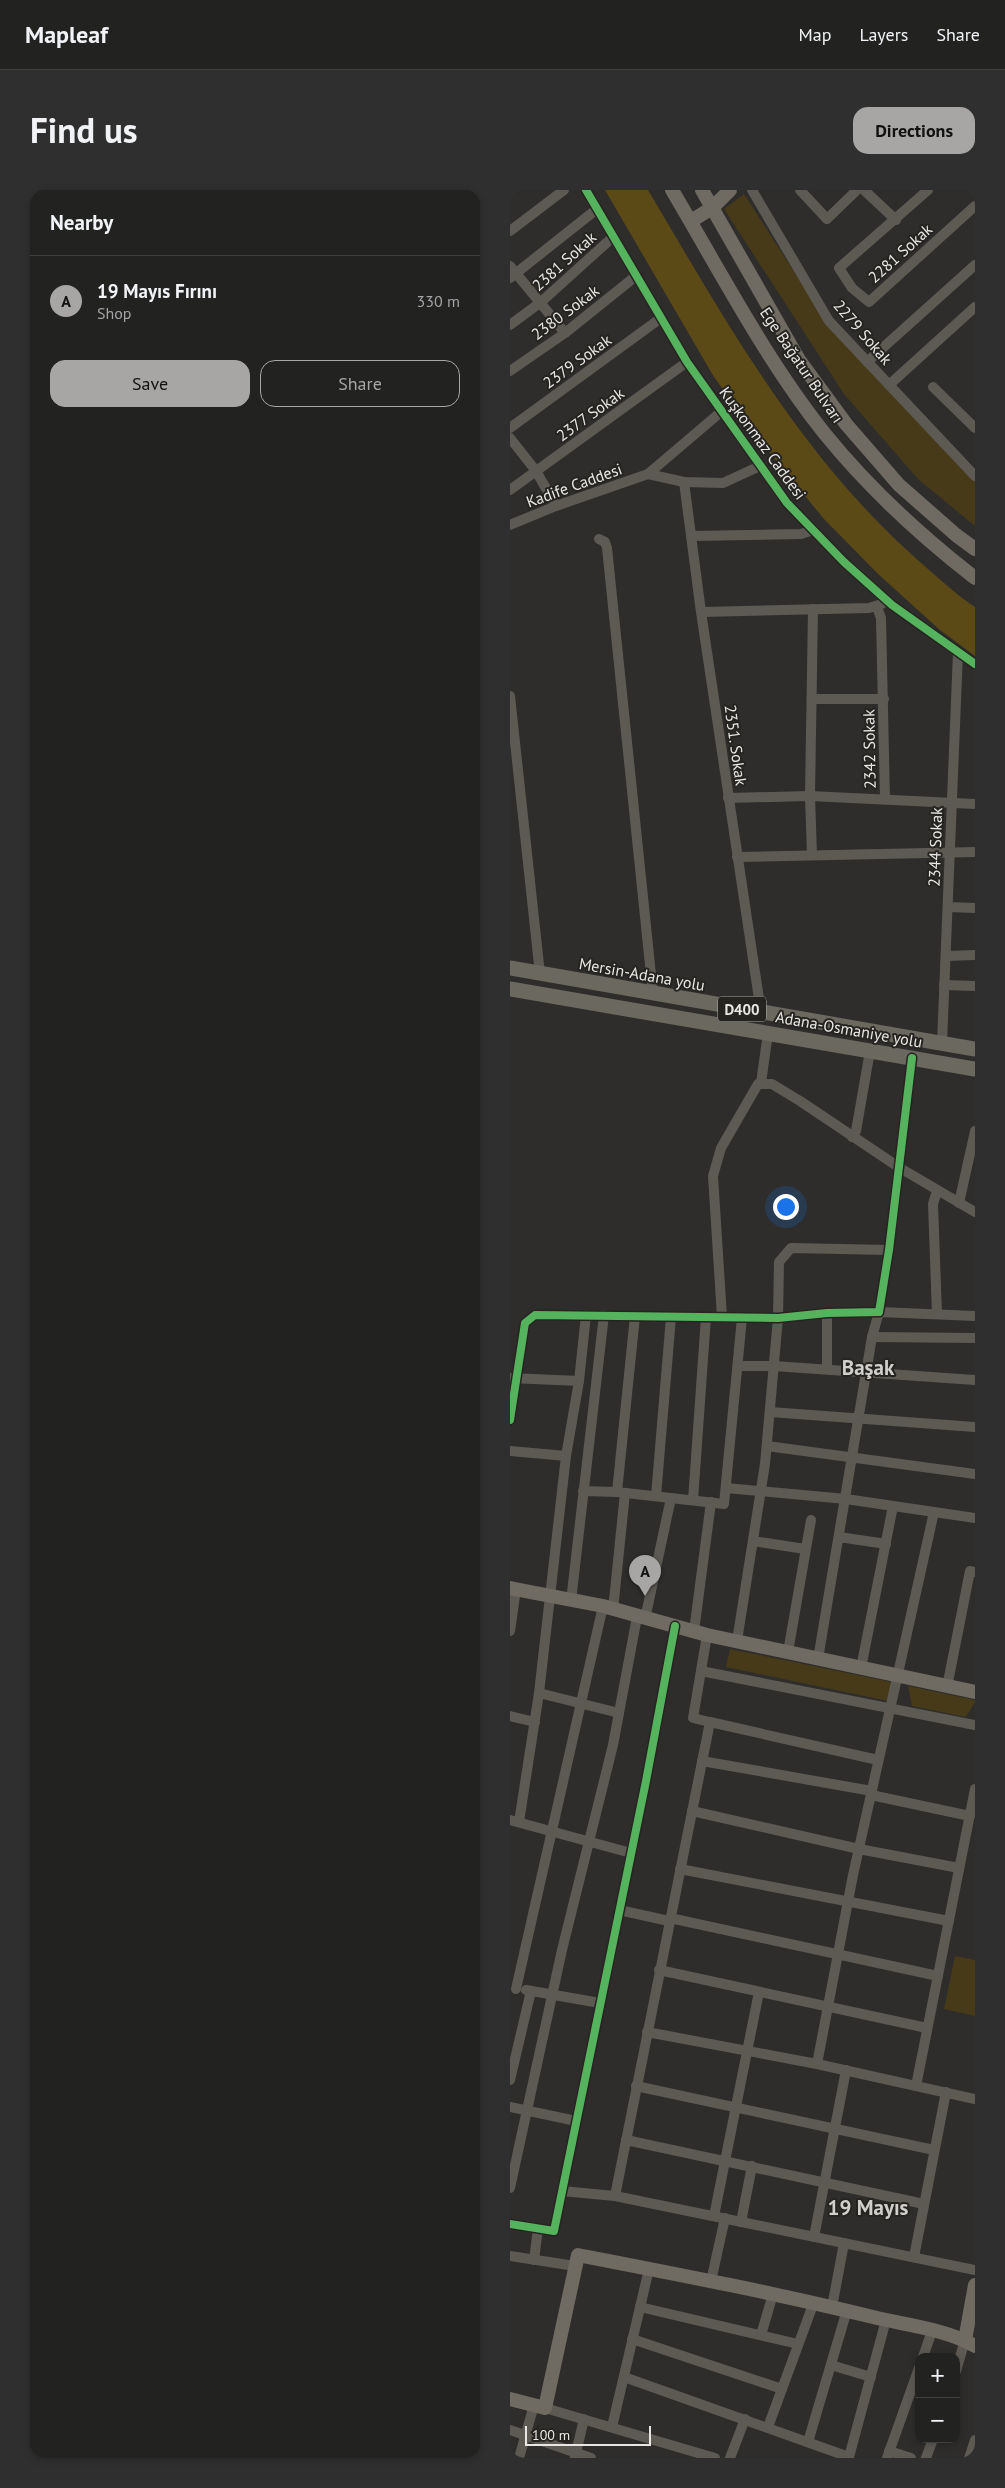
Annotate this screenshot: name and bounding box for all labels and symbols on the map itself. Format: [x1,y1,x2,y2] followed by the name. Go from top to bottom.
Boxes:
[864,219,936,287] street label: 2281 Sokak
[528,227,600,295] street label: 2381 Sokak
[527,280,603,344] street label: 2380 Sokak
[829,295,897,369] street label: 2279 Sokak
[756,303,848,427] street label: Ege Bağatur Bulvarı
[539,329,615,392] street label: 2379 Sokak
[552,383,628,445] street label: 2377 Sokak
[715,383,811,503] street label: Kuşkonmaz Caddesi
[523,458,625,512] street label: Kadife Caddesi
[720,703,752,787] street label: 2351. Sokak
[858,709,880,789] street label: 2342 Sokak
[924,807,946,887] street label: 2344 Sokak
[577,953,707,995] street label: Mersin-Adana yolu
[718,996,766,1022] road number: D400
[774,1006,924,1052] street label: Adana-Osmaniye yolu
[773,1194,799,1220] your location
[842,1354,895,1381] district label: Başak
[629,1555,661,1596] pin: A
[828,2194,909,2221] district label: 19 Mayıs
[525,2423,651,2446] scale bar

